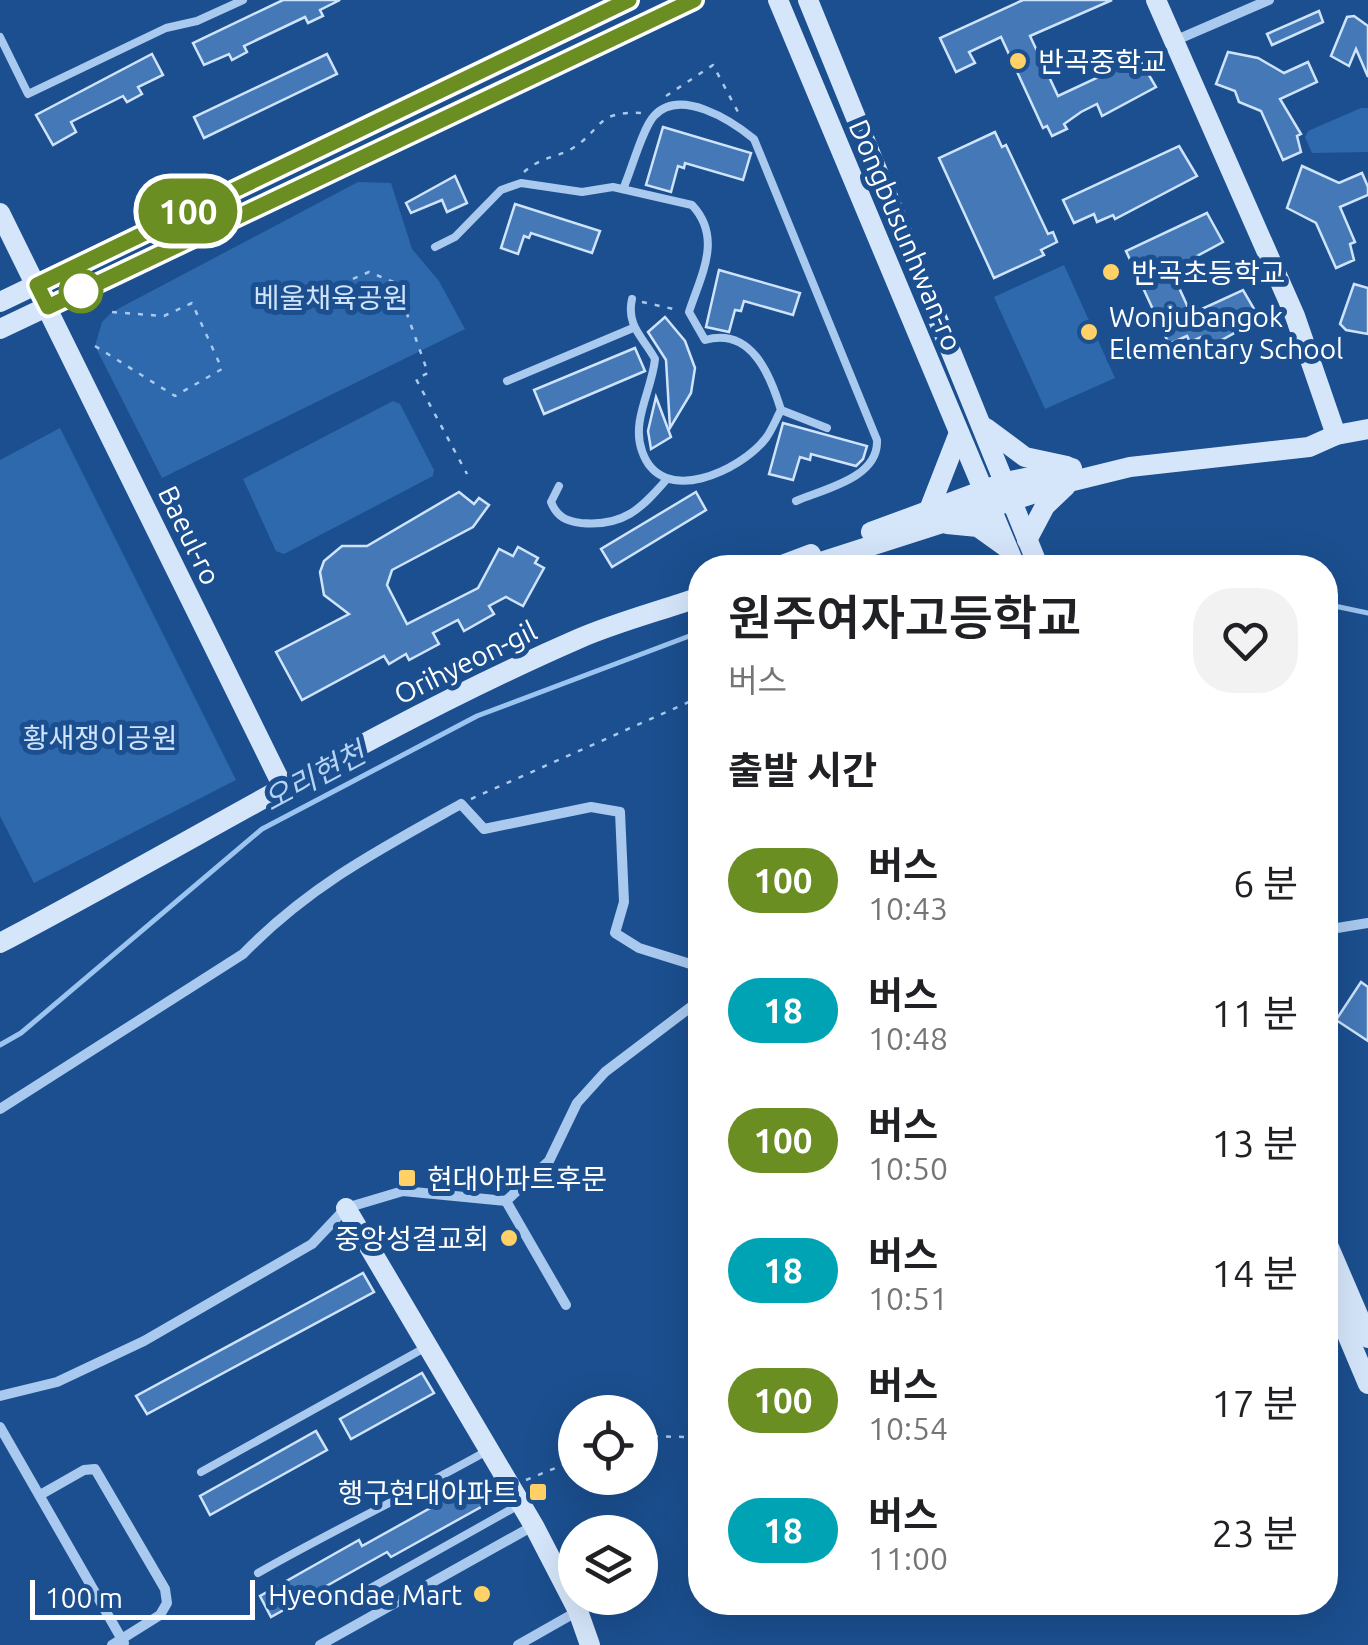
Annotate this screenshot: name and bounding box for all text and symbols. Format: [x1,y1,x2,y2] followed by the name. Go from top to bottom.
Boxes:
[1038,46,1167,77] place label: 반곡중학교
[1007,50,1029,72] marker: 반곡중학교
[843,115,969,355] street label: Dongbusunhwan-ro
[130,178,246,244] line badge: 100
[158,191,218,231] text: 100
[1131,257,1286,288] place label: 반곡초등학교
[1100,261,1122,283] marker: 반곡초등학교
[60,270,102,312] unlabelled marker
[254,282,408,313] park label: 베울채육공원
[1109,301,1343,364] place label: Wonjubangok Elementary School
[1078,321,1100,343] marker: Wonjubangok Elementary School
[153,481,227,589] street label: Baeul-ro
[1193,588,1298,693] button: heart
[728,590,1081,644] text: 원주여자고등학교
[389,614,541,710] street label: Orihyeon-gil
[728,662,787,698] text: 버스
[23,722,177,753] park label: 황새쟁이공원
[257,733,374,817] water label: 오리현천
[728,749,877,791] text: 출발 시간
[868,844,938,886] text: 버스
[753,860,813,900] text: 100
[1233,862,1298,904] text: 6 분
[868,890,948,926] text: 10:43
[868,974,938,1016] text: 버스
[763,990,803,1030] text: 18
[1211,992,1298,1034] text: 11 분
[868,1020,948,1056] text: 10:48
[868,1104,938,1146] text: 버스
[753,1120,813,1160] text: 100
[1211,1122,1298,1164] text: 13 분
[868,1150,948,1186] text: 10:50
[427,1163,607,1194] place label: 현대아파트후문
[396,1167,418,1189] marker: 현대아파트후문
[334,1223,489,1254] place label: 중앙성결교회
[498,1227,520,1249] marker: 중앙성결교회
[868,1234,938,1276] text: 버스
[763,1250,803,1290] text: 18
[1211,1252,1298,1294] text: 14 분
[868,1280,948,1316] text: 10:51
[868,1364,938,1406] text: 버스
[753,1380,813,1420] text: 100
[1211,1382,1298,1424] text: 17 분
[558,1395,658,1615] map controls
[558,1395,658,1495] button: locate
[868,1410,948,1446] text: 10:54
[338,1477,518,1508] place label: 행구현대아파트
[527,1481,549,1503] marker: 행구현대아파트
[868,1494,938,1536] text: 버스
[763,1510,803,1550] text: 18
[1211,1512,1298,1554] text: 23 분
[558,1515,658,1615] button: layers
[868,1540,948,1576] text: 11:00
[30,1575,255,1620] scale bar
[268,1579,462,1610] place label: Hyeondae Mart
[45,1582,123,1613] text: 100 m
[471,1583,493,1605] marker: Hyeondae Mart

